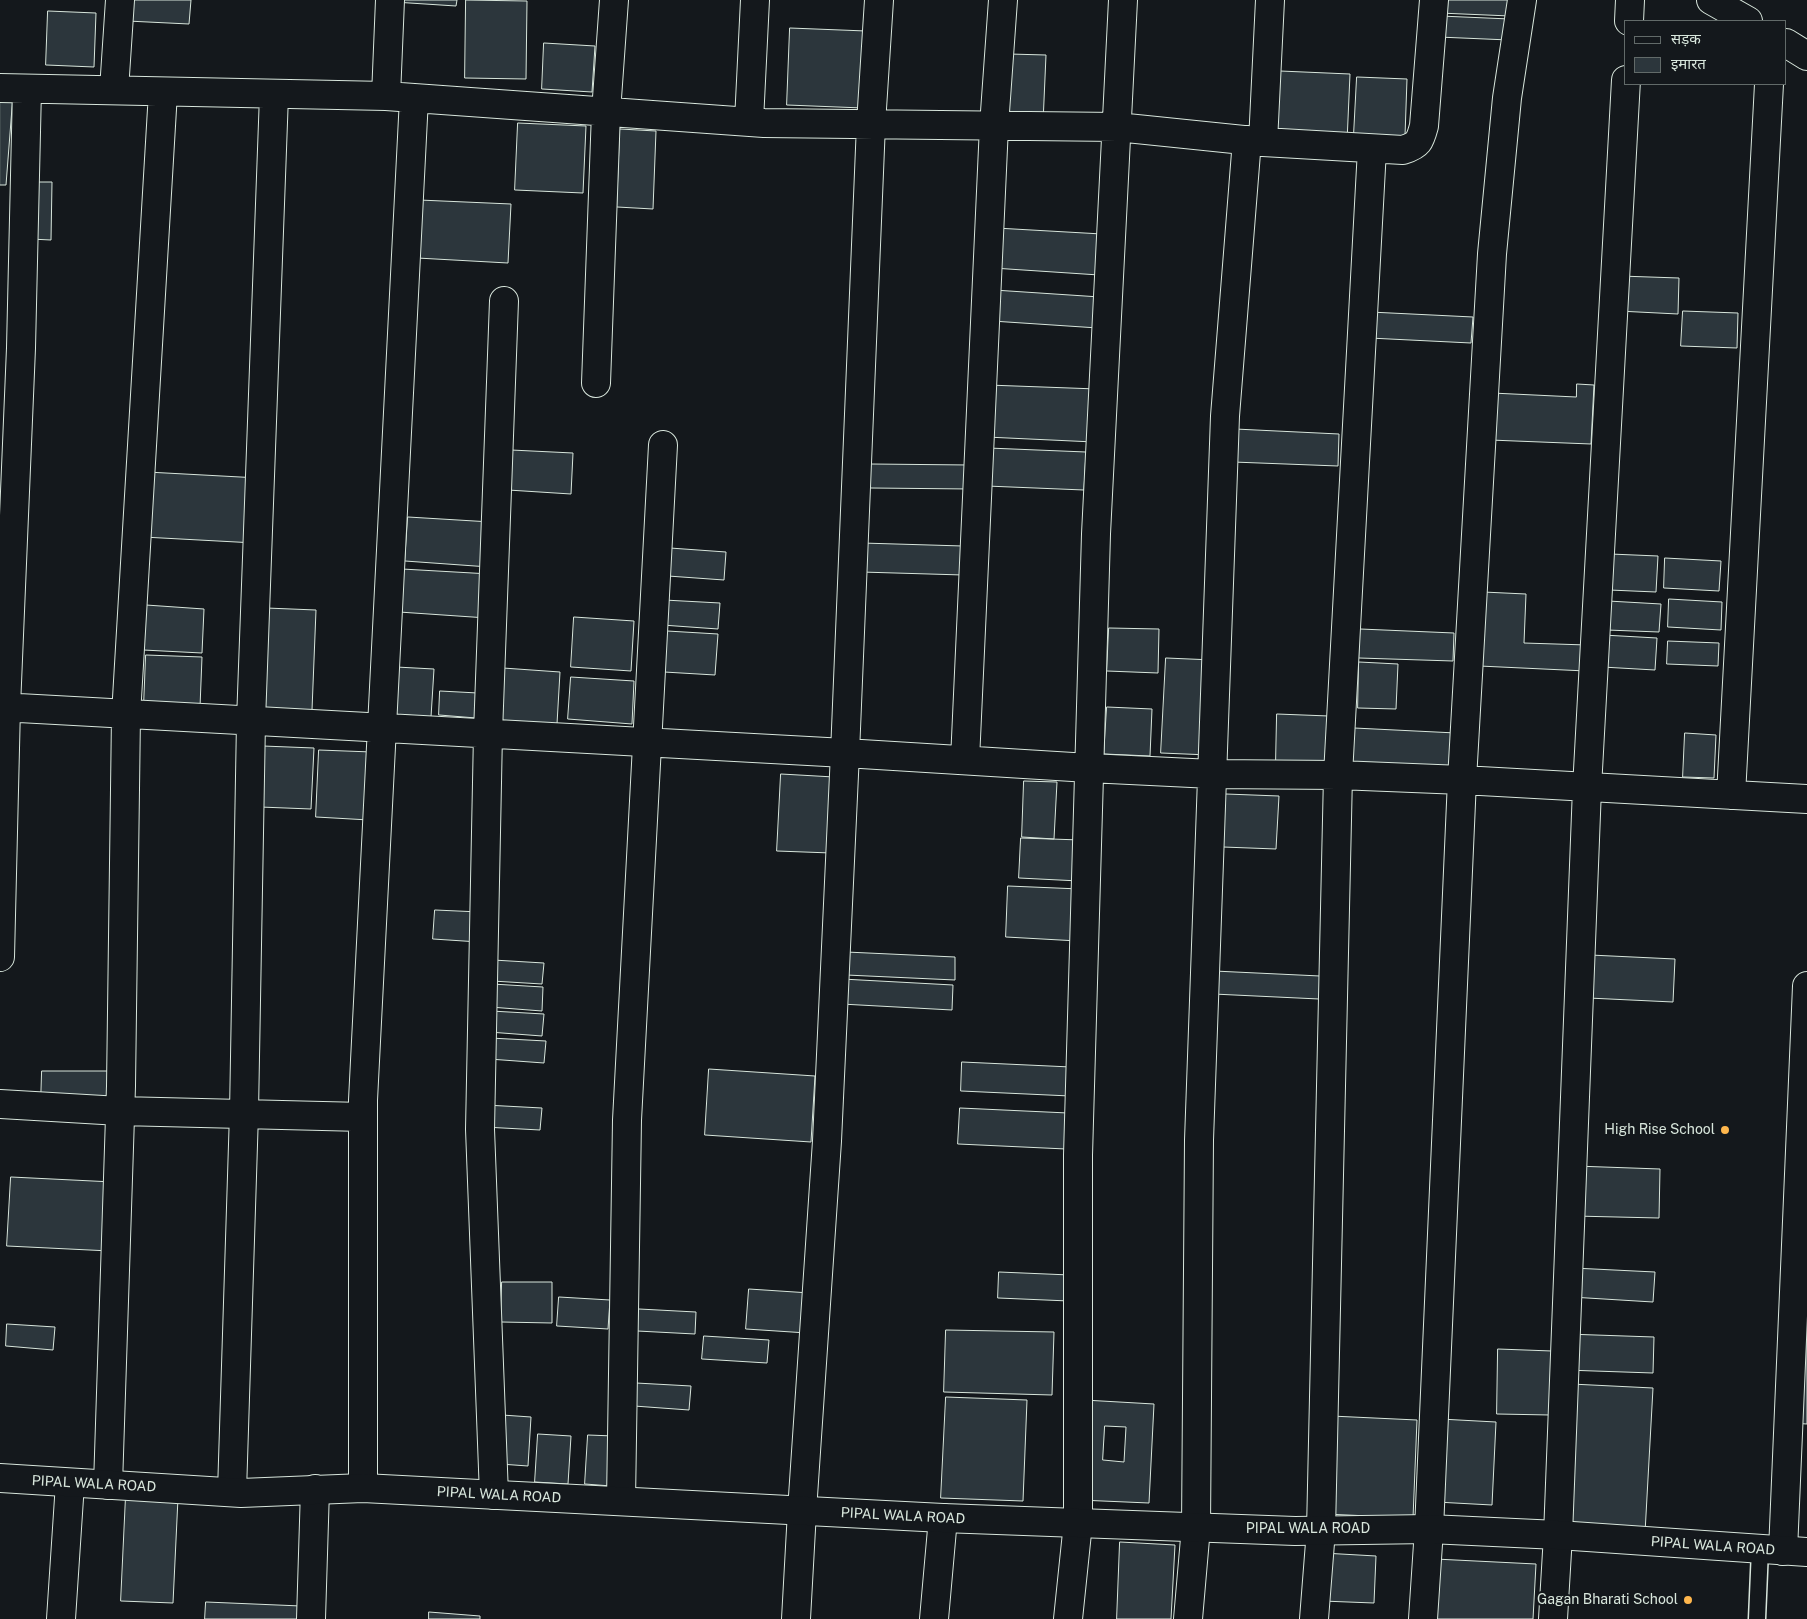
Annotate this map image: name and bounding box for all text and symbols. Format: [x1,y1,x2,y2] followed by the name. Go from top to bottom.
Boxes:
[1624,20,1787,85] legend
[1671,30,1701,47] text: सड़क
[1671,55,1706,72] text: इमारत
[1604,1122,1715,1138] place label: High Rise School
[1719,1124,1731,1136] marker: High Rise School
[31,1472,157,1496] street label: PIPAL WALA ROAD
[436,1483,562,1507] street label: PIPAL WALA ROAD
[840,1504,966,1528] street label: PIPAL WALA ROAD
[1246,1521,1370,1537] street label: PIPAL WALA ROAD
[1650,1533,1776,1559] street label: PIPAL WALA ROAD
[1537,1592,1678,1608] place label: Gagan Bharati School
[1682,1594,1694,1606] marker: Gagan Bharati School

